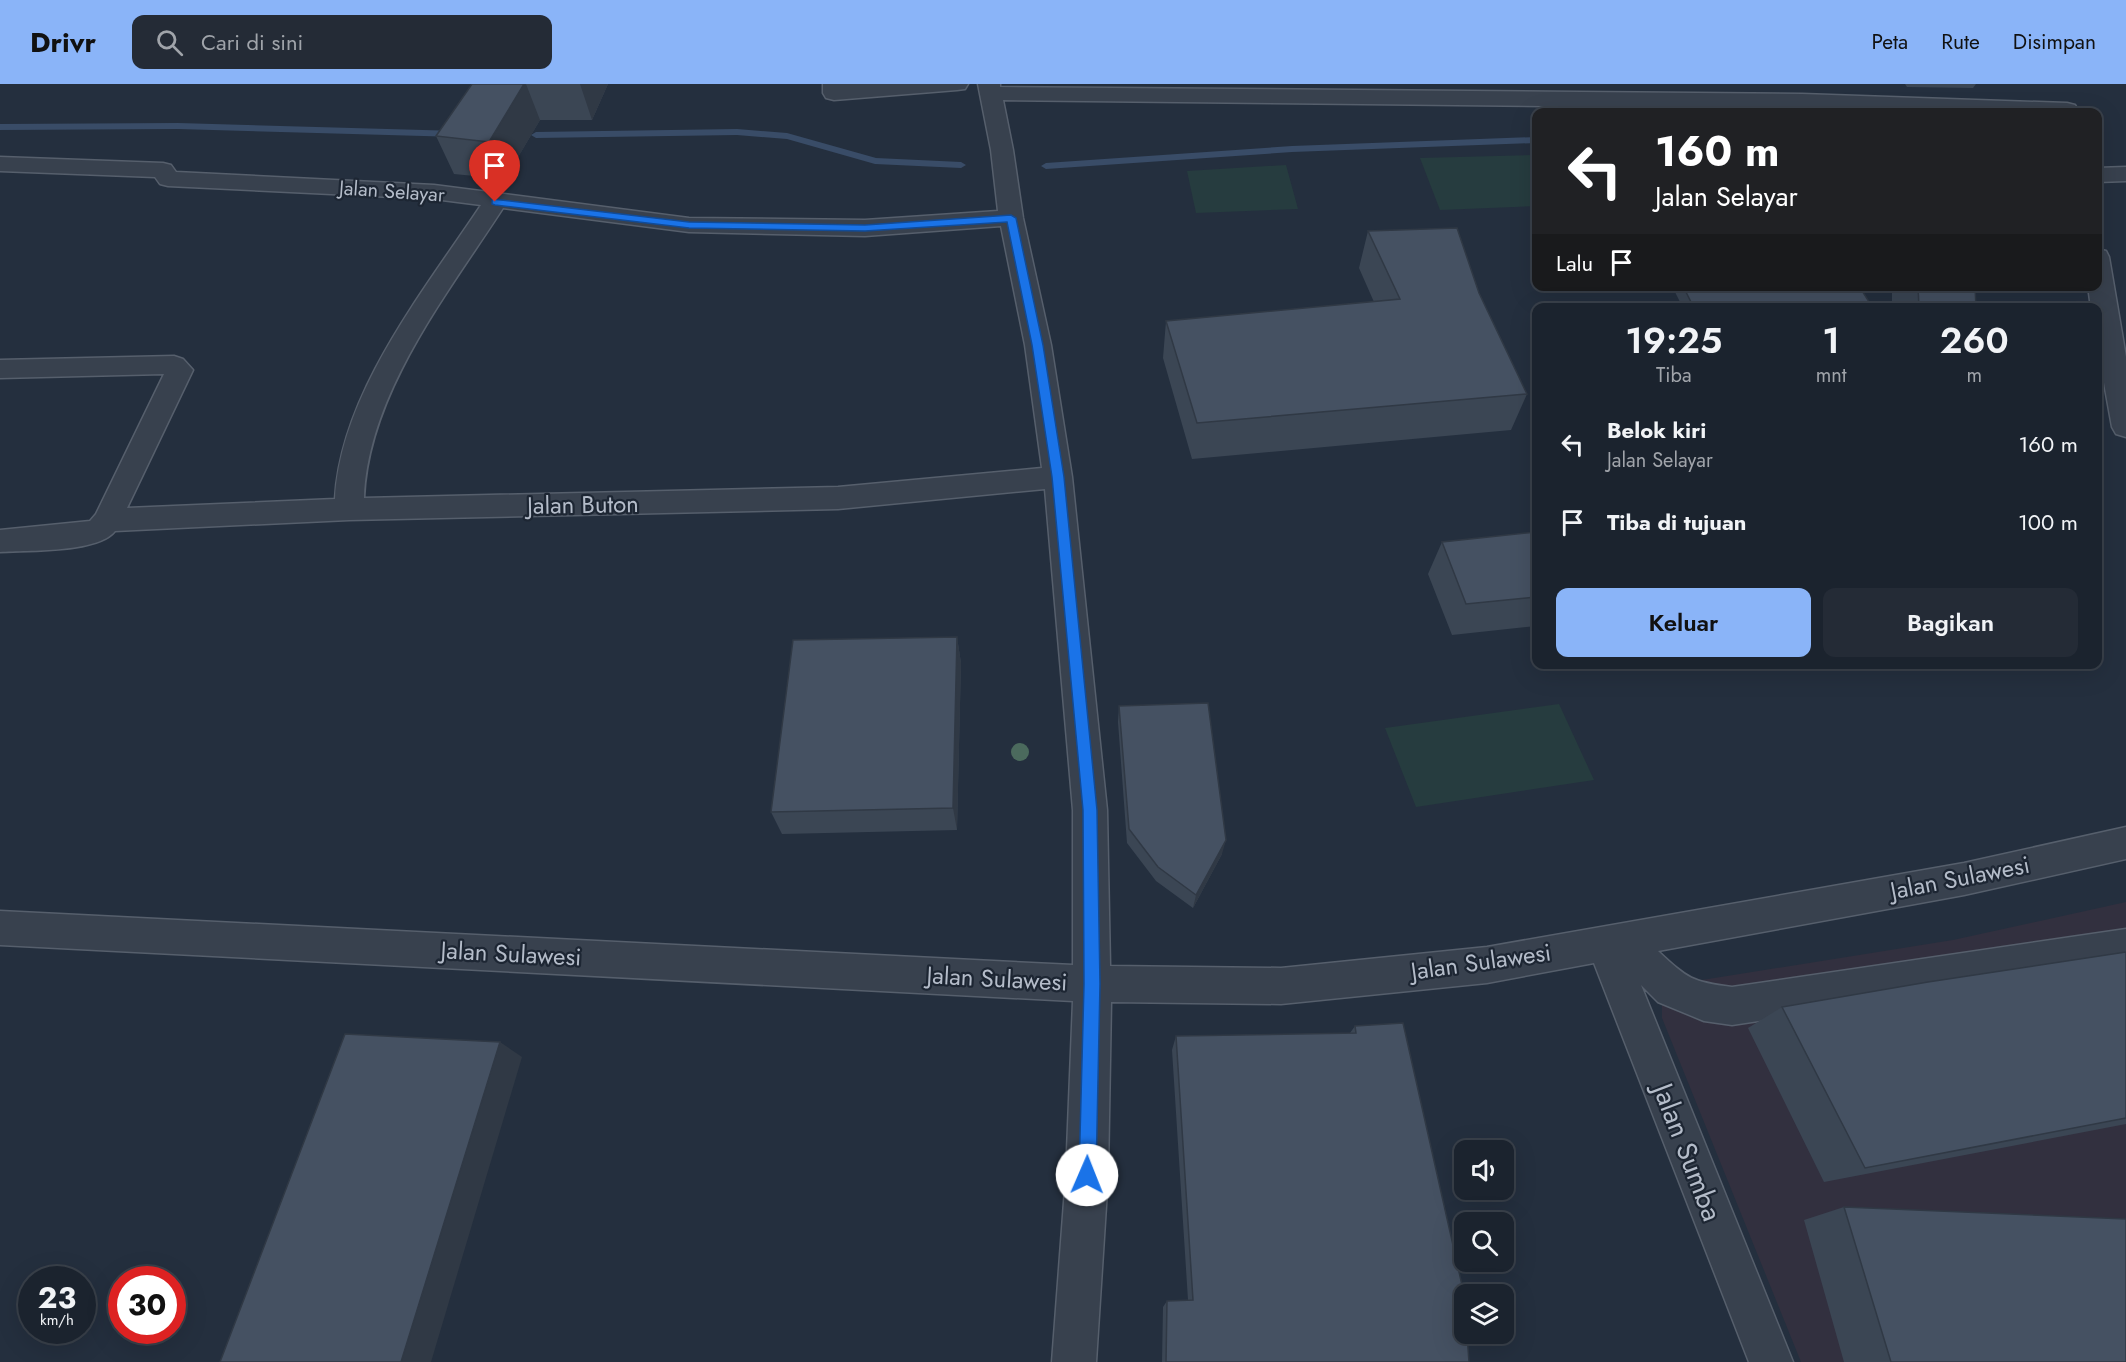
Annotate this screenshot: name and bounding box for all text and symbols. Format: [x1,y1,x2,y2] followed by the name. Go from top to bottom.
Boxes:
[132,15,552,69] search box
[30,22,96,63] text: Drivr
[153,26,186,59] icon: search
[201,26,303,58] text: Cari di sini
[1871,27,1908,57] text: Peta
[1941,27,1980,57] text: Rute
[2013,27,2096,57] text: Disimpan
[1655,121,1779,182] text: 160 m
[1556,132,1634,210] icon: left
[469,140,520,202] pin
[478,149,511,182] icon: arrive
[335,173,446,210] street label: Jalan Selayar
[1655,177,1798,216] text: Jalan Selayar
[1605,246,1638,279] icon: arrive
[1556,247,1593,279] text: Lalu
[1625,314,1722,366] text: 19:25
[1822,314,1840,366] text: 1
[1940,314,2009,366] text: 260
[1656,361,1692,390] text: Tiba
[1816,361,1847,390] text: mnt
[1966,361,1982,390] text: m
[1607,414,1706,446] text: Belok kiri
[1556,428,1589,461] icon: left
[2018,428,2078,460] text: 160 m
[1607,446,1713,475] text: Jalan Selayar
[524,486,639,523] street label: Jalan Buton
[1556,506,1589,539] icon: arrive
[1607,506,1746,538] text: Tiba di tujuan
[2018,506,2078,538] text: 100 m
[1556,588,1811,657] button: Keluar
[1823,588,2078,657] button: Bagikan
[1884,847,2033,909] street label: Jalan Sulawesi
[437,932,582,975] street label: Jalan Sulawesi
[1406,934,1553,989] street label: Jalan Sulawesi
[923,957,1068,1000] street label: Jalan Sulawesi
[1641,1074,1733,1227] street label: Jalan Sumba
[1454,1140,1514,1344] map controls
[1454,1140,1514,1200] button: sound
[1055,1143,1119,1207] position arrow
[1454,1212,1514,1272] button: search
[108,1266,186,1344] speed limit sign: 30
[38,1276,76,1319] text: 23
[1454,1284,1514,1344] button: layers
[40,1309,74,1331] text: km/h

